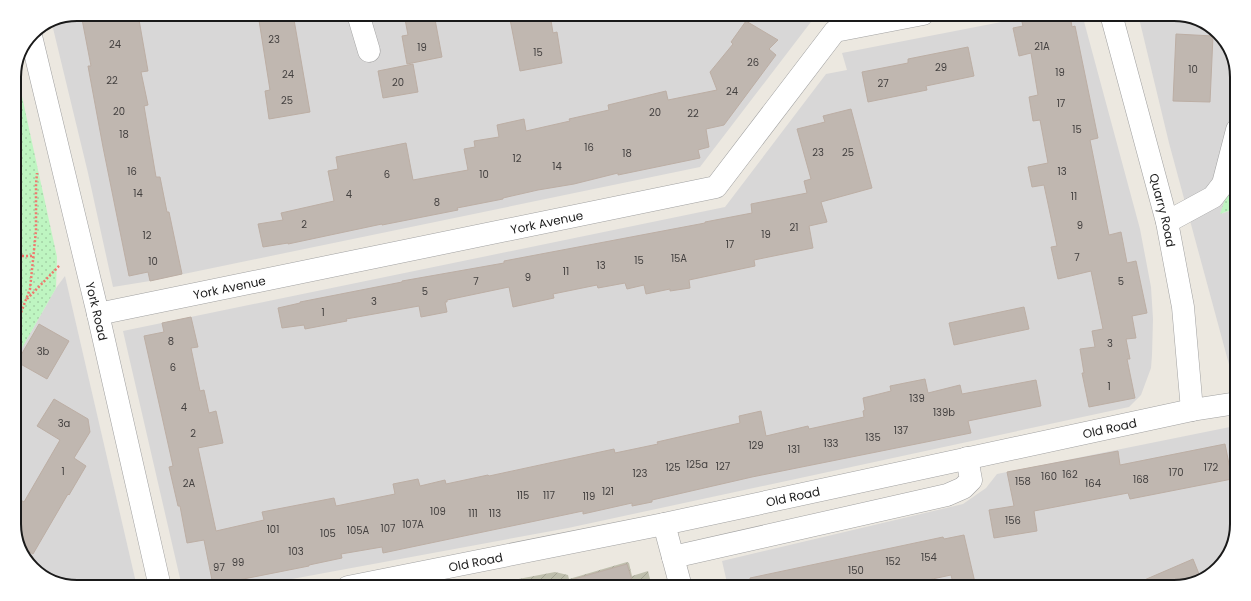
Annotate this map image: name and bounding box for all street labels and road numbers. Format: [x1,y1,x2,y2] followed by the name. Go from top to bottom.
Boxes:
[1146,171,1180,248] street label: Quarry Road
[509,206,584,238] street label: York Avenue
[191,271,267,303] street label: York Avenue
[82,280,112,342] street label: York Road
[1081,414,1138,442] street label: Old Road
[764,482,821,510] street label: Old Road
[447,548,504,575] street label: Old Road

